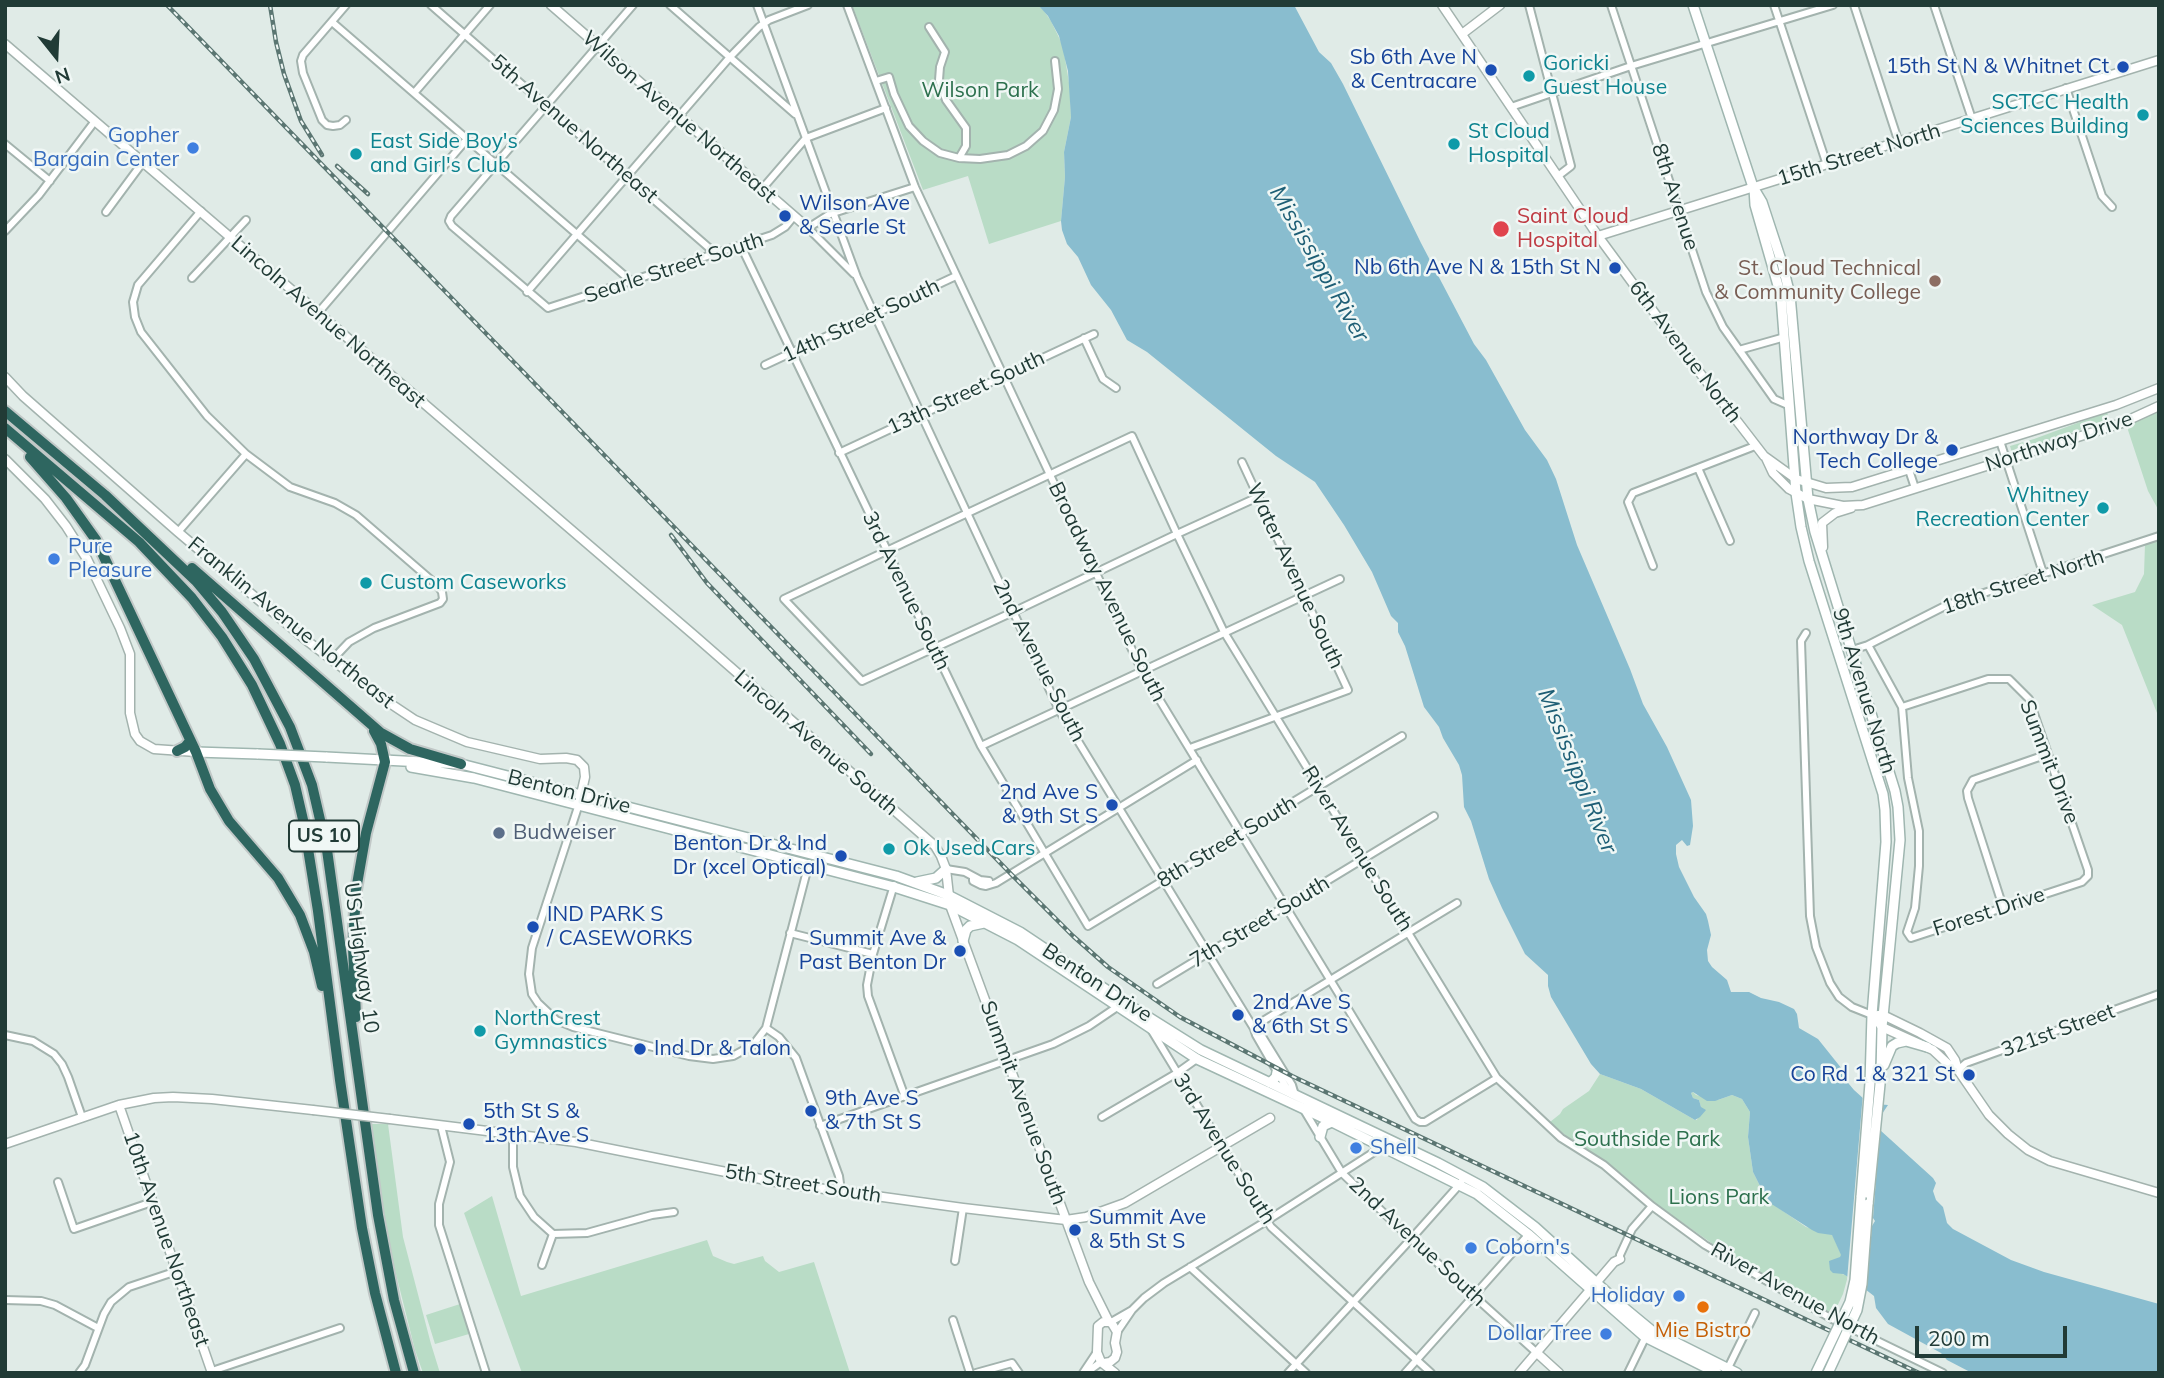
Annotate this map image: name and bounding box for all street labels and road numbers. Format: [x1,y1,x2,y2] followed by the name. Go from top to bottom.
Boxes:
[577,26,781,208] street label: Wilson Avenue Northeast
[485,49,663,209] street label: 5th Avenue Northeast
[1774,118,1944,192] street label: 15th Street North
[1646,140,1704,254] street label: 8th Avenue
[581,227,767,309] street label: Searle Street South
[226,231,430,413] street label: Lincoln Avenue Northeast
[778,274,944,368] street label: 14th Street South
[1623,276,1747,428] street label: 6th Avenue North
[883,346,1049,440] street label: 13th Street South
[1982,406,2136,478] street label: Northway Drive
[1043,478,1171,706] street label: Broadway Avenue South
[1241,479,1349,673] street label: Water Avenue South
[857,507,955,675] street label: 3rd Avenue South
[183,532,399,714] street label: Franklin Avenue Northeast
[1939,544,2107,620] street label: 18th Street North
[987,576,1091,746] street label: 2nd Avenue South
[1827,605,1901,777] street label: 9th Avenue North
[729,665,903,821] street label: Lincoln Avenue South
[2014,697,2084,827] street label: Summit Drive
[1296,762,1418,936] street label: River Avenue South
[505,765,633,819] street label: Benton Drive
[1153,790,1301,894] street label: 8th Street South
[289,820,359,852] road number: US 10
[1186,870,1334,974] street label: 7th Street South
[338,881,384,1035] street label: US Highway 10
[1930,882,2048,942] street label: Forest Drive
[1037,938,1157,1028] street label: Benton Drive
[974,997,1072,1209] street label: Summit Avenue South
[1998,999,2118,1063] street label: 321st Street
[1167,1069,1281,1229] street label: 3rd Avenue South
[117,1128,215,1350] street label: 10th Avenue Northeast
[723,1159,883,1209] street label: 5th Street South
[1343,1172,1491,1312] street label: 2nd Avenue South
[1706,1237,1884,1351] street label: River Avenue North

